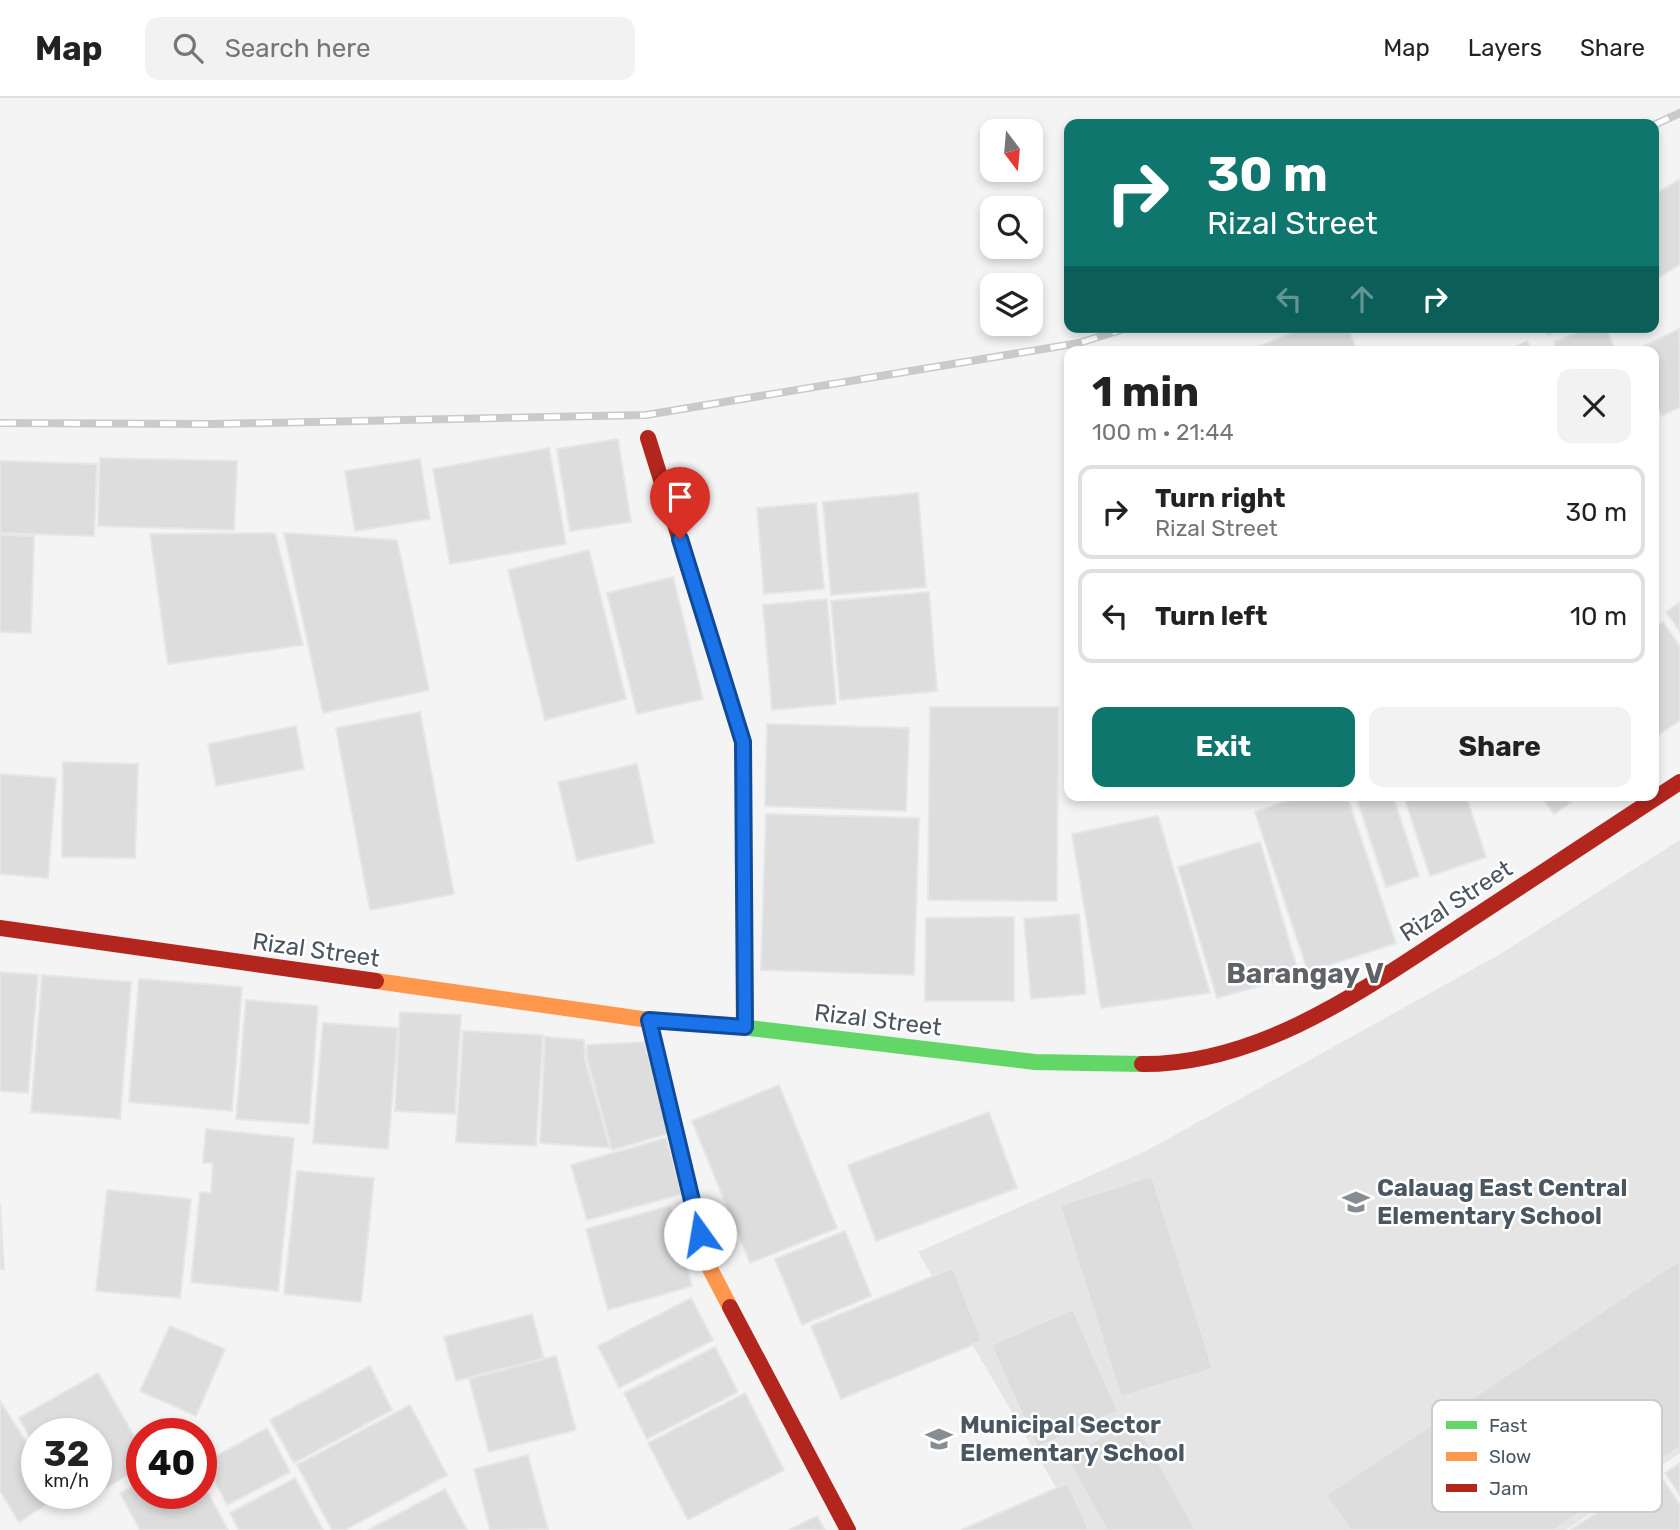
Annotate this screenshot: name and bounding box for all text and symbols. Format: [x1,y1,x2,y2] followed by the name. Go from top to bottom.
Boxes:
[145,17,635,80] search box
[35,29,103,68] text: Map
[169,29,207,67] icon: search
[225,33,370,64] text: Search here
[1383,34,1430,62] text: Map
[1468,34,1542,62] text: Layers
[1580,34,1645,62] text: Share
[980,119,1043,182] north arrow
[980,119,1043,336] map controls
[1207,145,1328,203] text: 30 m
[1092,147,1183,238] icon: right
[980,196,1043,259] button: search
[1207,204,1378,242] text: Rizal Street
[980,273,1043,336] button: layers
[1270,280,1308,318] icon: left
[1343,280,1381,318] icon: ahead
[1416,280,1454,318] icon: right
[1092,367,1199,417] text: 1 min
[1557,369,1631,443] button: close
[1092,418,1234,446] text: 100 m · 21:44
[650,467,710,539] pin
[661,478,699,516] icon: arrive
[1155,483,1285,514] text: Turn right
[1096,493,1134,531] icon: right
[1565,497,1627,528] text: 30 m
[1155,514,1278,542] text: Rizal Street
[1096,597,1134,635] icon: left
[1155,601,1267,632] text: Turn left
[1570,601,1627,632] text: 10 m
[1092,707,1355,787] button: Exit
[1369,707,1631,787] button: Share
[1395,854,1517,948] street label: Rizal Street
[251,927,381,973] street label: Rizal Street
[1226,957,1384,990] district label: Barangay V
[813,998,943,1042] street label: Rizal Street
[1377,1174,1627,1230] place label: Calauag East Central Elementary School
[1341,1187,1371,1217] school or university icon: Calauag East Central Elementary School
[663,1197,737,1271] position arrow
[1432,1400,1662,1512] legend
[960,1411,1185,1467] place label: Municipal Sector Elementary School
[1489,1414,1528,1437] text: Fast
[126,1418,217,1509] speed limit sign: 40
[924,1424,954,1454] school or university icon: Municipal Sector Elementary School
[44,1433,89,1475] text: 32
[1489,1445,1531,1468] text: Slow
[44,1470,89,1492] text: km/h
[1489,1477,1528,1500] text: Jam

